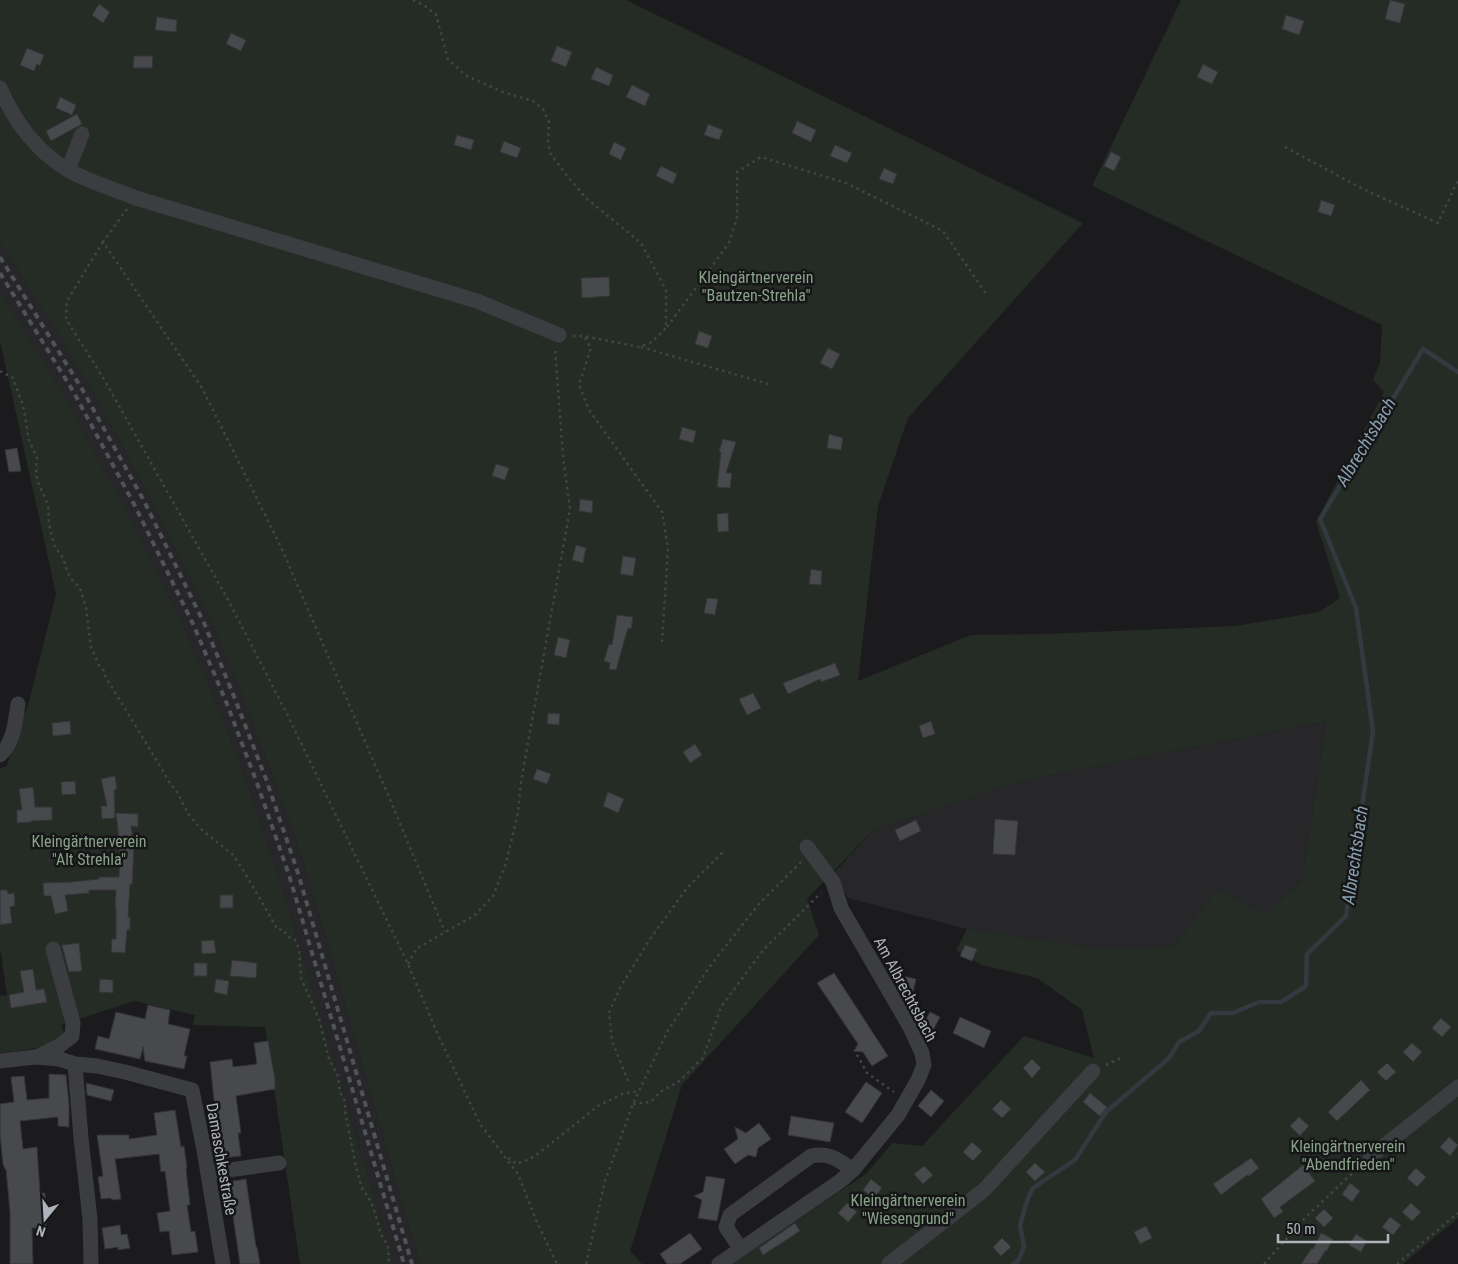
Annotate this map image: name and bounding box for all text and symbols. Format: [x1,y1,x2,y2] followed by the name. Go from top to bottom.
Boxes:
[698,268,814,305] park label: Kleingärtnerverein "Bautzen-Strehla"
[1331,394,1400,490] water label: Albrechtsbach
[1337,804,1372,906] water label: Albrechtsbach
[31,832,147,869] park label: Kleingärtnerverein "Alt Strehla"
[870,934,941,1045] street label: Am Albrechtsbach
[202,1102,241,1217] street label: Damaschkestraße
[1290,1137,1406,1174] park label: Kleingärtnerverein "Abendfrieden"
[850,1191,966,1228] park label: Kleingärtnerverein "Wiesengrund"
[20,1194,70,1244] north arrow
[1278,1212,1388,1244] scale bar
[1286,1220,1316,1238] text: 50 m
[34,1222,48,1240] text: N

